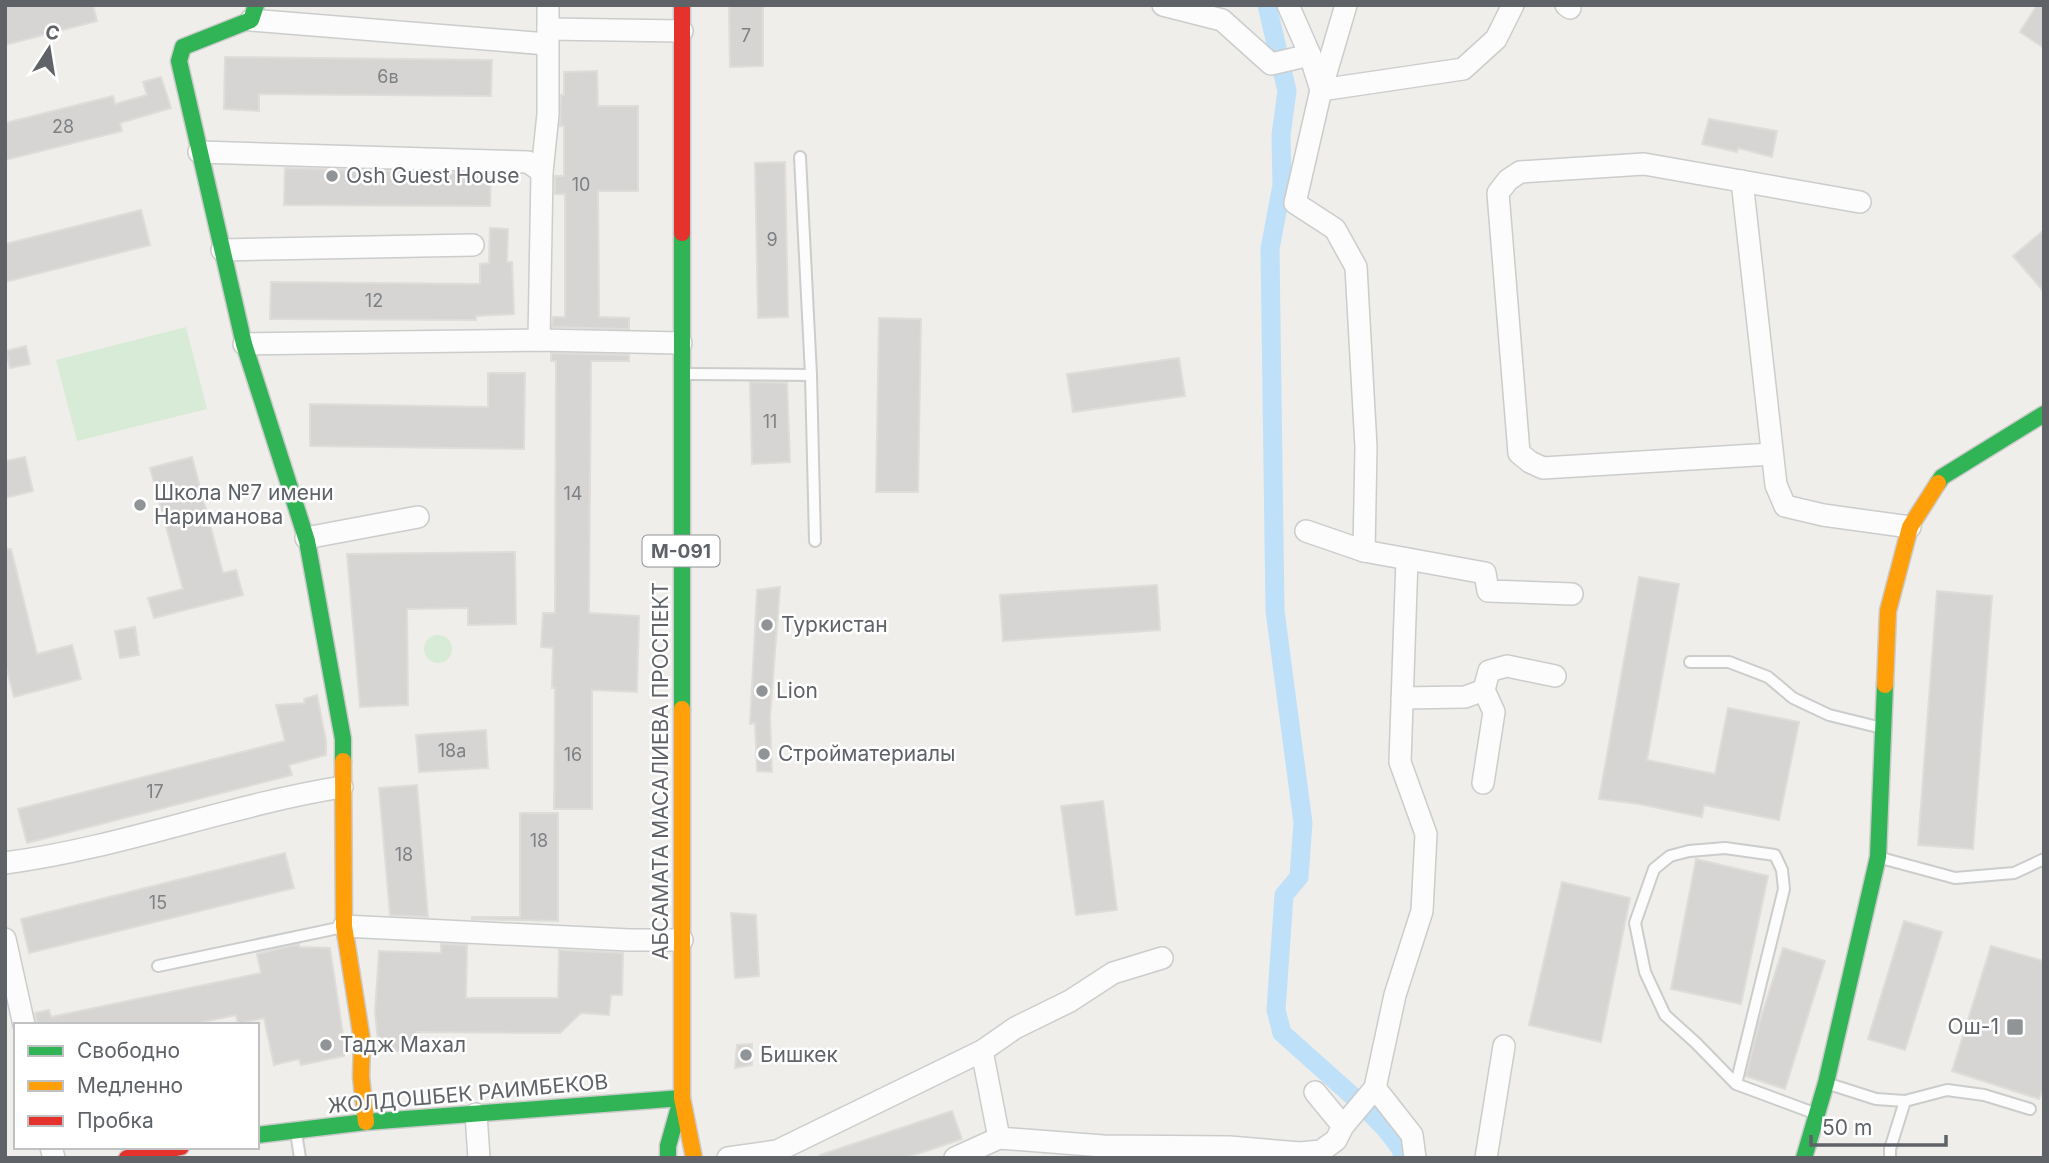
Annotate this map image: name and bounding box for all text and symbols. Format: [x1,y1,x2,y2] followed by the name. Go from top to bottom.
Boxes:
[14,14,84,84] north arrow
[43,20,62,46] text: С
[741,25,751,46] house number: 7
[377,66,399,87] house number: 6в
[52,116,74,137] house number: 28
[346,163,520,188] place label: Osh Guest House
[324,168,340,184] marker: Osh Guest House
[572,174,590,195] house number: 10
[766,229,778,250] house number: 9
[365,290,383,311] house number: 12
[763,411,777,432] house number: 11
[154,480,334,529] place label: Школа №7 имени Нариманова
[564,483,582,504] house number: 14
[132,497,148,513] marker: Школа №7 имени Нариманова
[642,536,720,566] road number: М-091
[648,582,673,960] street label: АБСАМАТА МАСАЛИЕВА ПРОСПЕКТ
[781,612,888,637] place label: Туркистан
[759,617,775,633] marker: Туркистан
[776,678,818,703] place label: Lion
[754,683,770,699] marker: Lion
[438,740,466,761] house number: 18а
[778,741,956,766] place label: Стройматериалы
[564,744,582,765] house number: 16
[756,746,772,762] marker: Стройматериалы
[146,781,164,802] house number: 17
[530,830,548,851] house number: 18
[395,844,413,865] house number: 18
[149,892,167,913] house number: 15
[1947,1014,1999,1039] place label: Ош-1
[2005,1017,2025,1037] marker: Ош-1
[14,1023,259,1149] legend
[340,1032,466,1057] place label: Тадж Махал
[318,1037,334,1053] marker: Тадж Махал
[77,1038,180,1063] text: Свободно
[760,1042,838,1067] place label: Бишкек
[738,1047,754,1063] marker: Бишкек
[327,1069,609,1118] street label: ЖОЛДОШБЕК РАИМБЕКОВ
[77,1073,183,1098] text: Медленно
[1811,1104,1946,1148] scale bar
[77,1108,154,1133] text: Пробка
[1822,1115,1872,1140] text: 50 m

